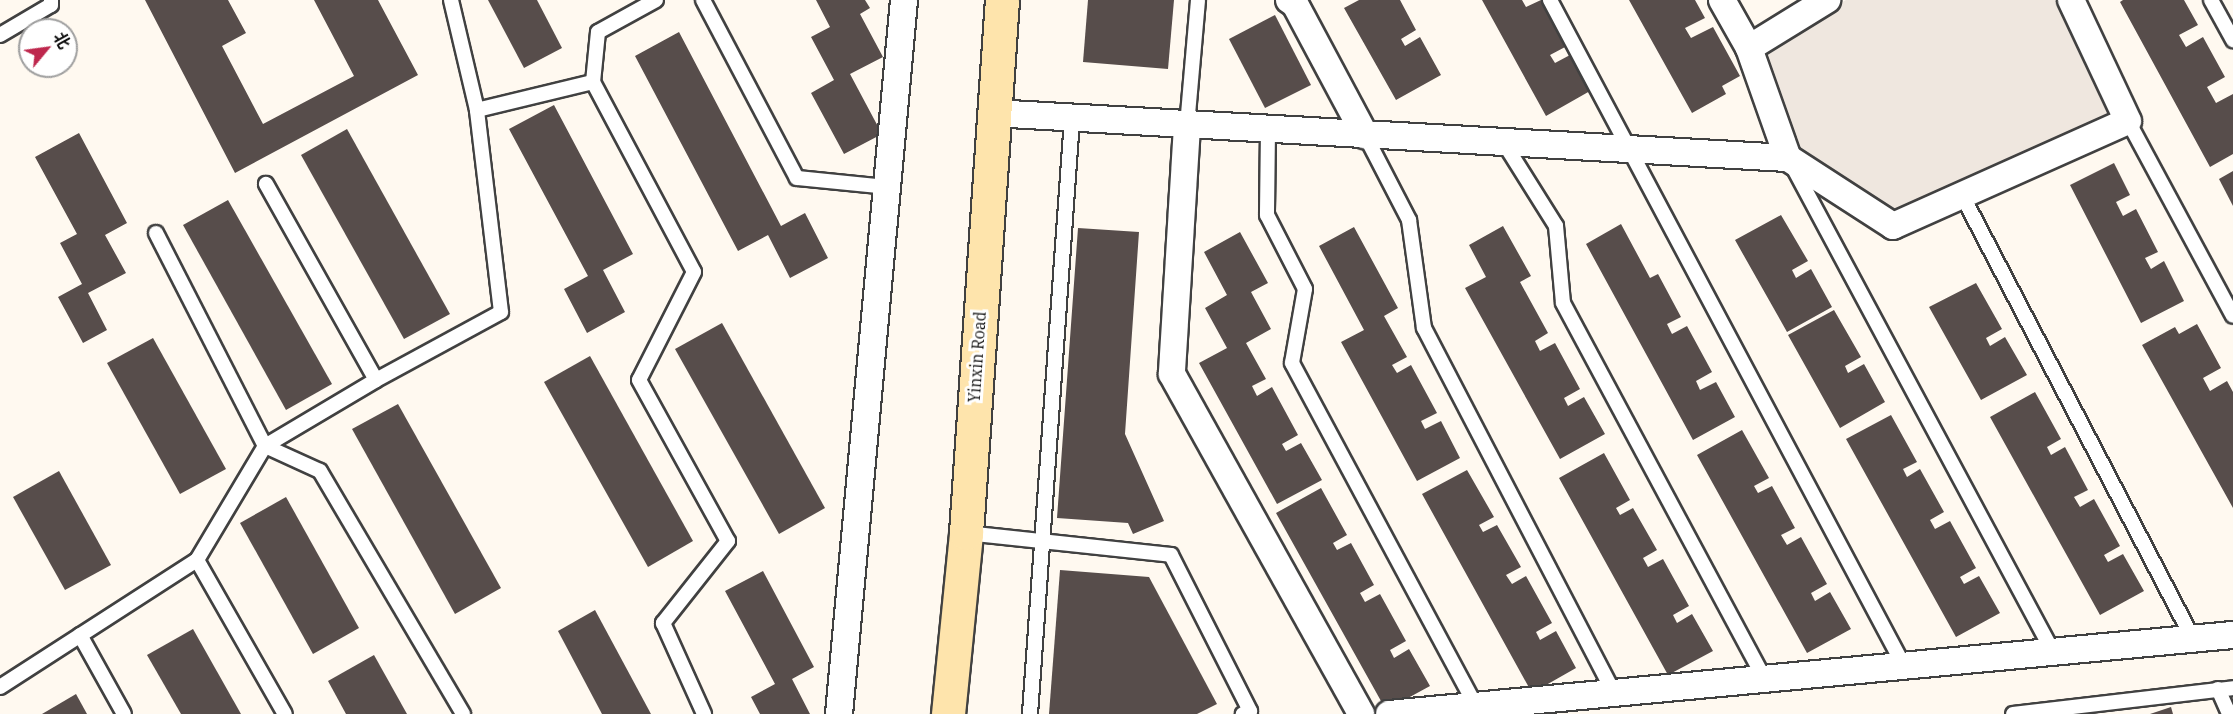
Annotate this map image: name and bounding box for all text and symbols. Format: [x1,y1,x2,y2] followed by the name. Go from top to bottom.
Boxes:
[18,18,78,78] north arrow
[49,28,75,52] text: 北
[964,311,990,403] street label: Yinxin Road

